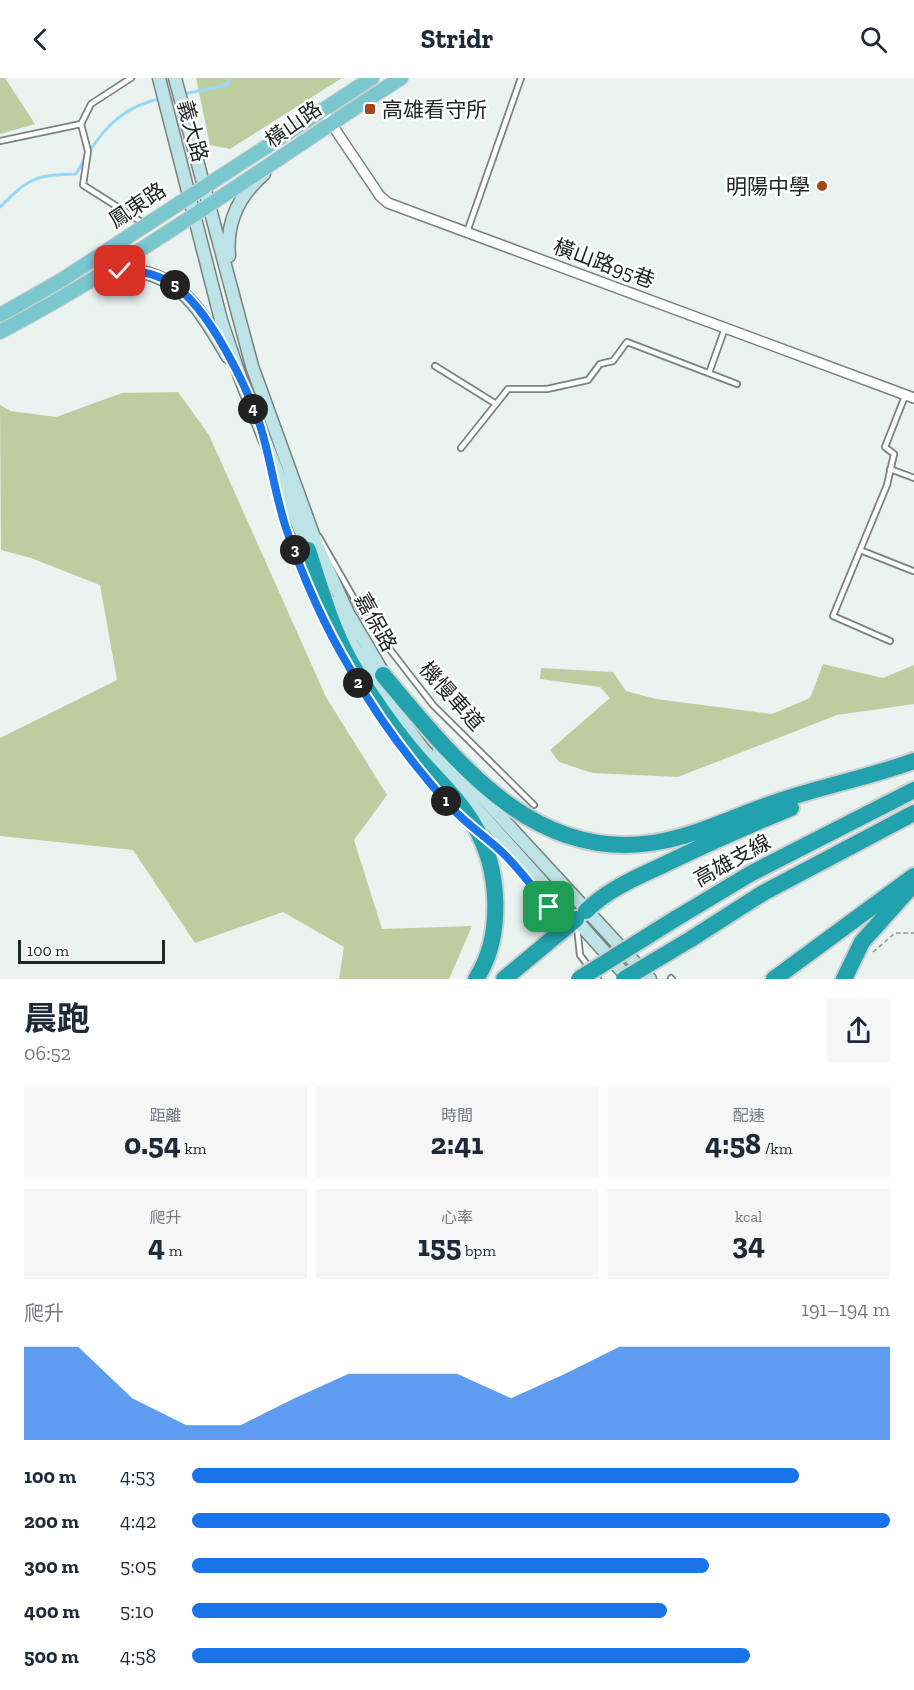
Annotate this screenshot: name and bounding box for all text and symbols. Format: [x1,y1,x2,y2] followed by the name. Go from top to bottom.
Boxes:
[24,23,57,56] icon: back
[420,23,494,55] text: Stridr
[857,23,890,56] icon: search
[260,96,326,152] street label: 橫山路
[173,97,213,165] street label: 義大路
[382,97,487,122] place label: 高雄看守所
[363,102,377,116] marker: 高雄看守所
[726,174,810,199] place label: 明陽中學
[104,177,170,233] street label: 鳳東路
[815,179,829,193] marker: 明陽中學
[550,233,658,293] street label: 橫山路95巷
[94,245,145,296] pin
[103,254,136,287] icon: check
[160,270,190,300] pin: 5
[171,275,179,294] text: 5
[238,394,268,424] pin: 4
[248,399,258,418] text: 4
[280,535,310,565] pin: 3
[291,540,299,559] text: 3
[350,588,402,656] street label: 嘉保路
[415,656,489,736] street label: 機慢車道
[343,668,373,698] pin: 2
[354,673,362,692] text: 2
[431,786,461,816] pin: 1
[443,791,449,810] text: 1
[689,829,775,891] street label: 高雄支線
[523,881,574,932] pin
[532,890,565,923] icon: arrive
[18,937,165,965] scale bar
[27,941,69,960] text: 100 m
[24,999,90,1038] text: 晨跑
[827,999,890,1062] button: share
[24,1041,71,1065] text: 06:52
[149,1106,181,1125] text: 距離
[441,1106,473,1125] text: 時間
[733,1106,765,1125] text: 配速
[124,1126,181,1162] text: 0.54
[431,1126,483,1162] text: 2:41
[705,1126,761,1162] text: 4:58
[181,1139,207,1158] text: km
[761,1139,792,1158] text: /km
[735,1207,762,1226] text: kcal
[149,1208,181,1227] text: 爬升
[441,1208,473,1227] text: 心率
[732,1226,765,1262] text: 34
[148,1228,165,1264] text: 4
[418,1228,461,1264] text: 155
[165,1241,183,1260] text: m
[461,1241,496,1260] text: bpm
[801,1297,890,1321] text: 191–194 m
[24,1301,64,1325] text: 爬升
[24,1464,76,1488] text: 100 m
[120,1464,155,1488] text: 4:53
[24,1509,79,1533] text: 200 m
[120,1509,156,1533] text: 4:42
[24,1554,79,1578] text: 300 m
[120,1554,156,1578] text: 5:05
[24,1599,80,1623] text: 400 m
[120,1599,154,1623] text: 5:10
[24,1644,79,1668] text: 500 m
[120,1644,156,1668] text: 4:58

